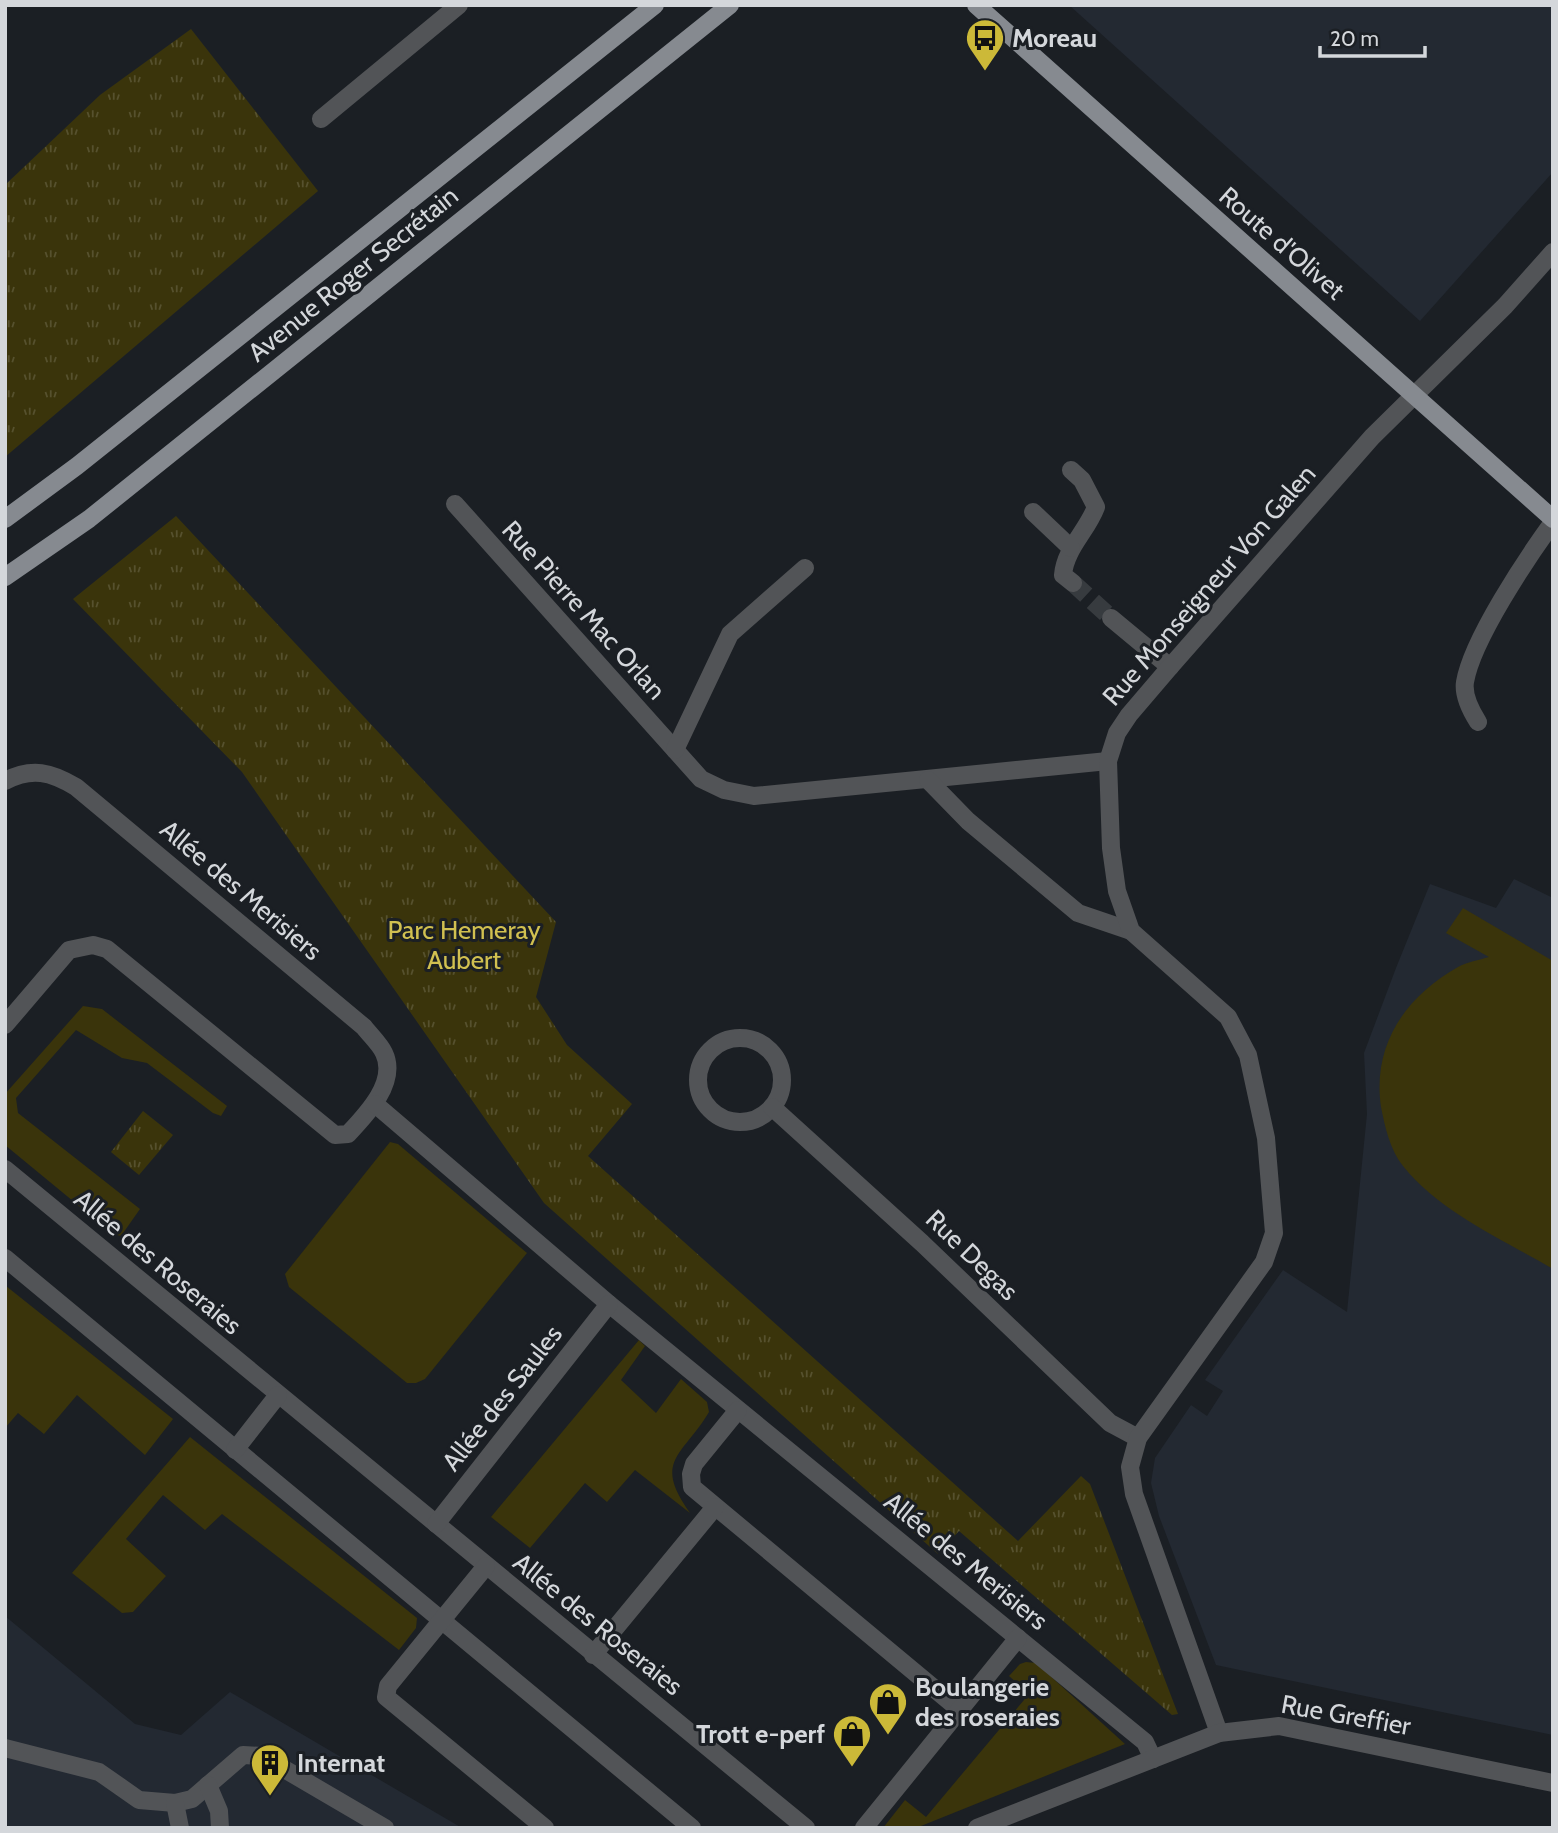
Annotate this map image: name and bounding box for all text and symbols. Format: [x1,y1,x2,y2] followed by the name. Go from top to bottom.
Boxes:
[1320,14,1425,58] scale bar
[964,17,1006,72] bus stop icon: Moreau
[1012,22,1097,54] place label: Moreau
[1330,26,1379,51] text: 20 m
[242,179,464,369] street label: Avenue Roger Secrétain
[1213,180,1352,306] street label: Route d'Olivet
[1096,458,1322,712] street label: Rue Monseigneur Von Galen
[495,514,673,706] street label: Rue Pierre Mac Orlan
[154,813,329,967] street label: Allée des Merisiers
[387,914,541,976] park label: Parc Hemeray Aubert
[68,1183,248,1341] street label: Allée des Roseraies
[919,1203,1025,1307] street label: Rue Degas
[435,1319,569,1477] street label: Allée des Saules
[878,1485,1054,1637] street label: Allée des Merisiers
[507,1546,689,1702] street label: Allée des Roseraies
[915,1671,1060,1733] place label: Boulangerie des roseraies
[867,1681,909,1736] shop icon: Boulangerie des roseraies
[1279,1688,1414,1742] street label: Rue Greffier
[831,1713,873,1768] shop icon: Trott e-perf
[696,1718,825,1750] place label: Trott e-perf
[249,1742,291,1797] building icon: Internat
[297,1747,385,1779] place label: Internat

